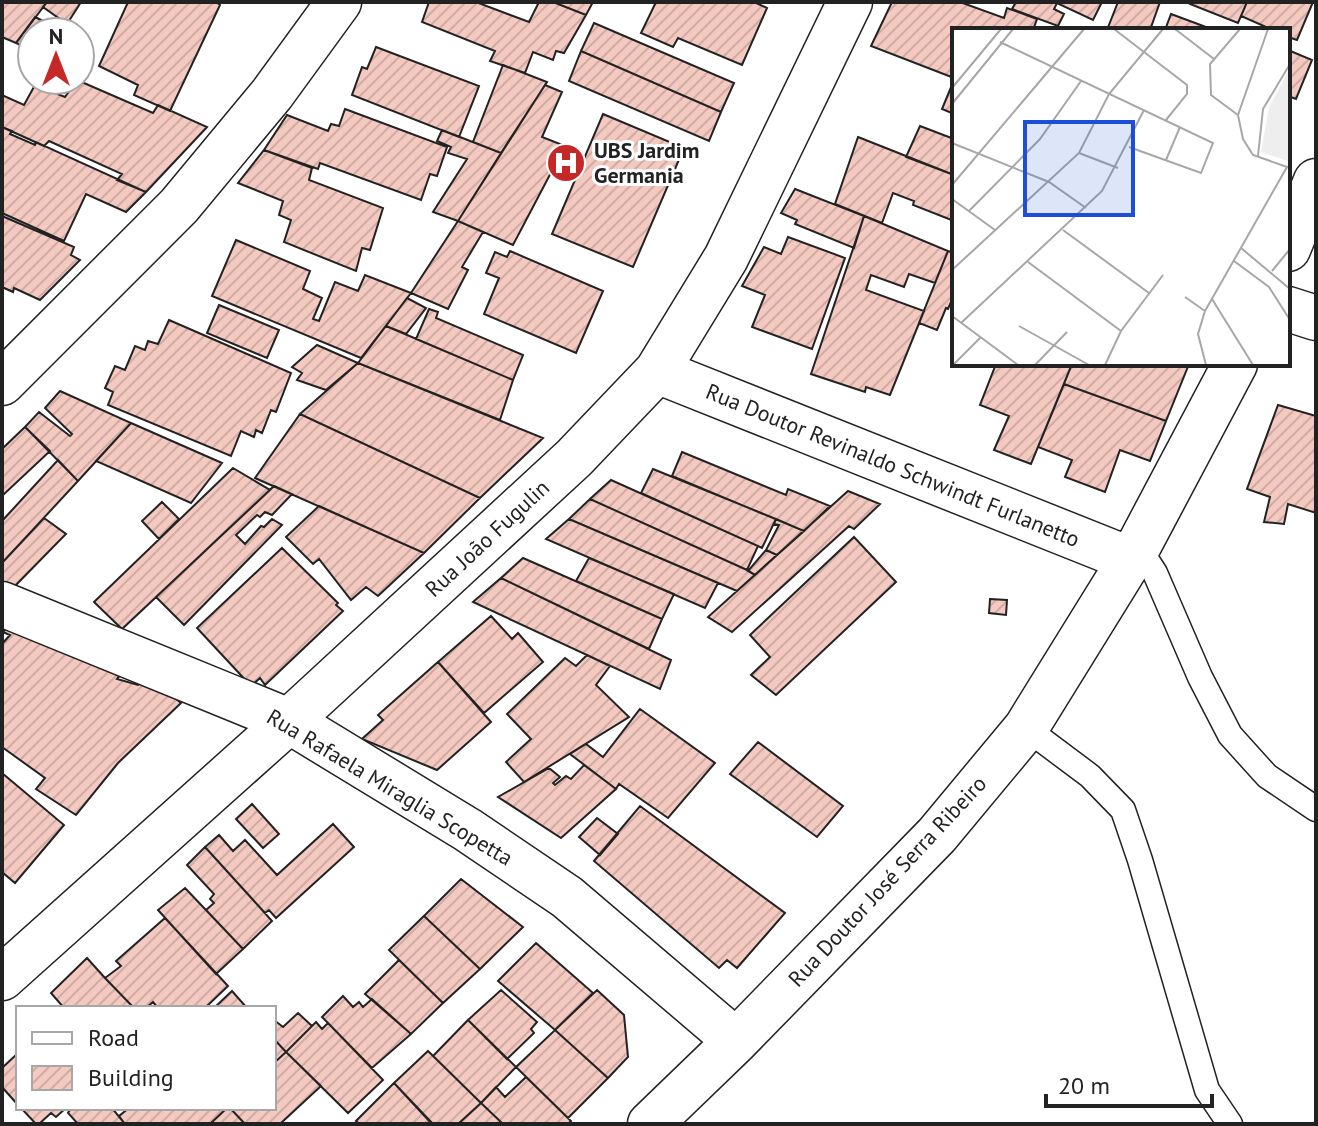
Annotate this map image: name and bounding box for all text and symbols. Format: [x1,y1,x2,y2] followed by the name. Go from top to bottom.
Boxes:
[16,16,96,96] north arrow
[49,22,63,50] text: N
[952,28,1290,366] inset map
[594,136,700,189] place label: UBS Jardim Germania
[545,142,587,184] hospital icon: UBS Jardim Germania
[702,377,1084,553] street label: Rua Doutor Revinaldo Schwindt Furlanetto
[419,473,555,603] street label: Rua João Fugulin
[262,702,518,872] street label: Rua Rafaela Miraglia Scopetta
[782,770,992,992] street label: Rua Doutor José Serra Ribeiro
[16,1006,276,1110] legend
[88,1022,139,1053] text: Road
[1046,1058,1212,1108] scale bar
[88,1062,174,1093] text: Building
[1058,1070,1110,1101] text: 20 m

